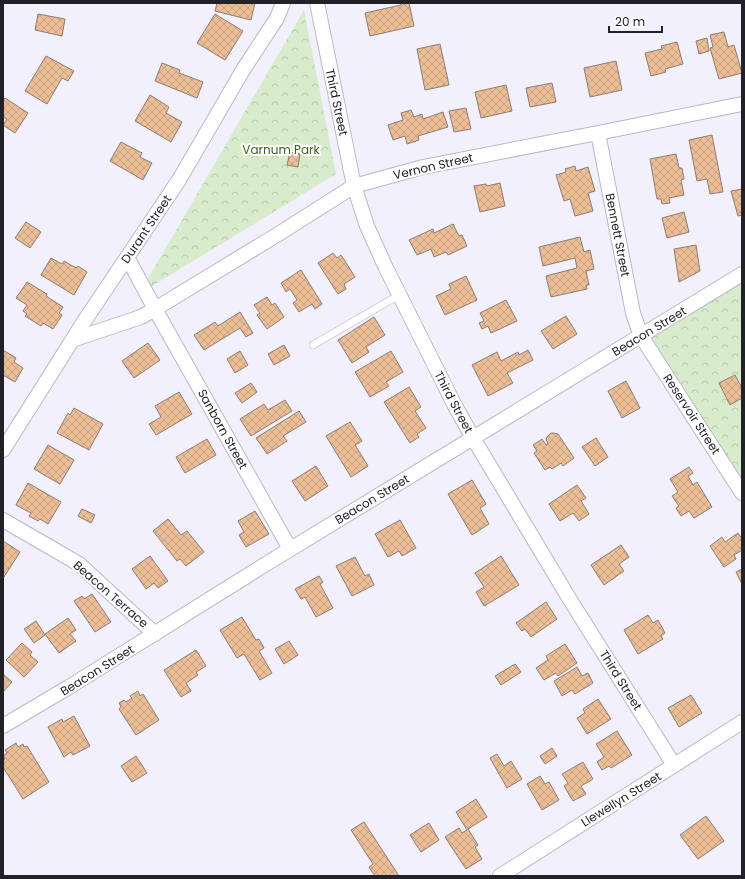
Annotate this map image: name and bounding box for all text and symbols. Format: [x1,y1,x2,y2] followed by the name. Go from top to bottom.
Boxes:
[609,8,662,34] scale bar
[615,13,645,30] text: 20 m
[322,67,352,137] street label: Third Street
[242,141,320,158] park label: Varnum Park
[391,149,475,183] street label: Vernon Street
[117,191,175,267] street label: Durant Street
[602,192,634,278] street label: Bennett Street
[609,302,689,360] street label: Beacon Street
[431,368,477,436] street label: Third Street
[660,370,724,458] street label: Reservoir Street
[194,386,252,472] street label: Sanborn Street
[332,470,412,528] street label: Beacon Street
[70,557,152,631] street label: Beacon Terrace
[57,641,137,699] street label: Beacon Street
[596,647,646,713] street label: Third Street
[578,768,664,830] street label: Llewellyn Street

